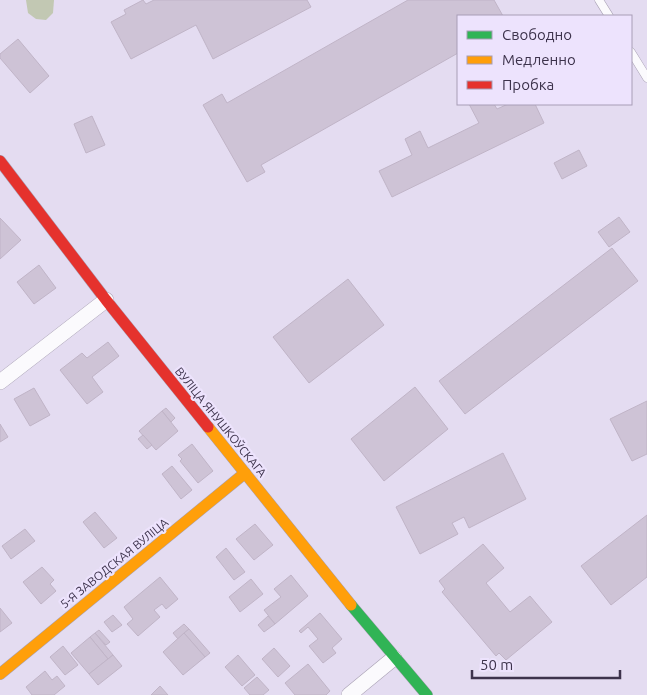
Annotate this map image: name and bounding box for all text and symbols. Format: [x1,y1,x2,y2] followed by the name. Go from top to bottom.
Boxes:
[457,15,632,105] legend
[502,26,572,43] text: Свободно
[502,51,576,68] text: Медленно
[502,76,554,93] text: Пробка
[173,365,269,480] street label: ВУЛІЦА ЯНУШКОЎСКАГА
[58,515,171,610] street label: 5-Я ЗАВОДСКАЯ ВУЛІЦА
[472,648,620,680] scale bar
[480,656,513,673] text: 50 m

